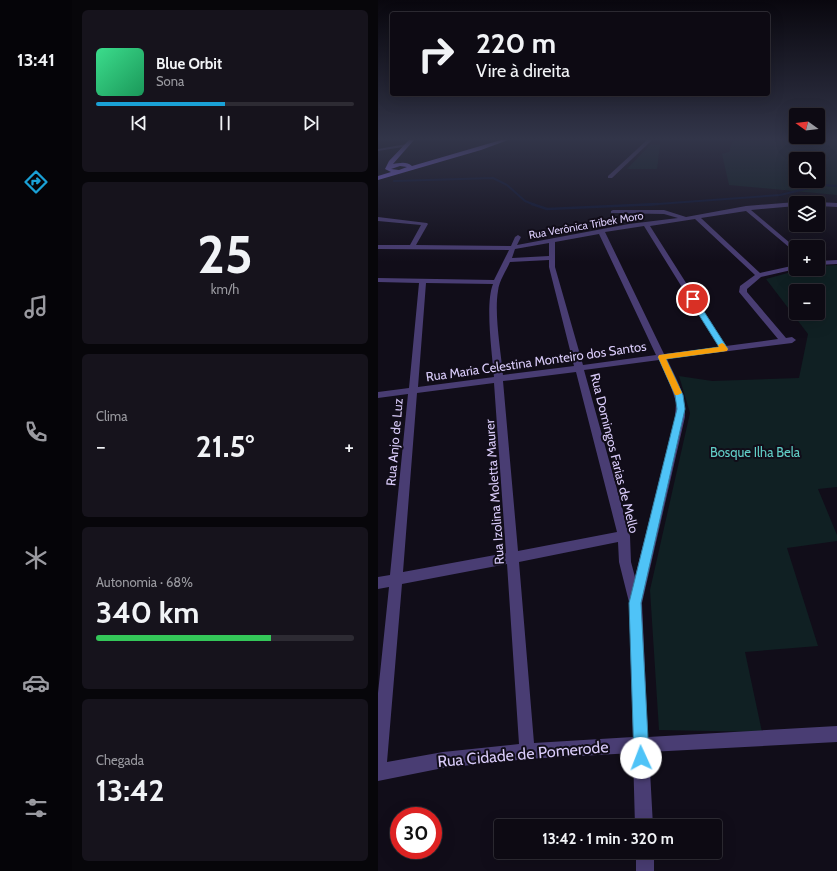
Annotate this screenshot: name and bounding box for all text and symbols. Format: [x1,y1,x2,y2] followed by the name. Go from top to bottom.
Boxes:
[476,26,556,60] text: 220 m
[410,28,462,80] icon: right
[17,49,55,71] text: 13:41
[156,55,222,73] text: Blue Orbit
[476,60,570,82] text: Vire à direita
[156,73,184,89] text: Sona
[789,108,825,144] north arrow
[789,108,825,320] map controls
[128,112,150,134] icon: previous
[214,112,236,134] icon: pause
[300,112,322,134] icon: next
[789,152,825,188] button: search
[22,168,50,196] icon: directions
[789,196,825,232] button: layers
[527,208,645,242] street label: Rua Verônica Tribek Moro
[197,223,253,286] text: 25
[789,240,825,276] button: +
[211,281,239,297] text: km/h
[676,282,710,316] pin
[789,284,825,320] button: −
[682,288,704,310] icon: arrive
[22,293,50,321] icon: music
[425,338,648,384] street label: Rua Maria Celestina Monteiro dos Santos
[587,371,643,535] street label: Rua Domingos Farias de Mello
[382,398,407,487] street label: Rua Anjo de Luz
[96,408,127,424] text: Clima
[22,418,50,446] icon: phone
[481,418,507,565] street label: Rua Izolina Moletta Maurer
[196,428,254,465] text: 21.5°
[96,433,106,460] text: −
[344,433,354,460] text: +
[710,444,801,460] park label: Bosque Ilha Bela
[22,544,50,572] icon: climate
[96,574,193,590] text: Autonomia · 68%
[96,594,199,631] text: 340 km
[22,669,50,697] icon: car
[437,737,609,771] street label: Rua Cidade de Pomerode
[620,737,662,779] position arrow
[96,752,144,768] text: Chegada
[96,772,164,809] text: 13:42
[22,794,50,822] icon: filters
[390,807,442,859] speed limit sign: 30
[542,830,674,848] text: 13:42 · 1 min · 320 m

